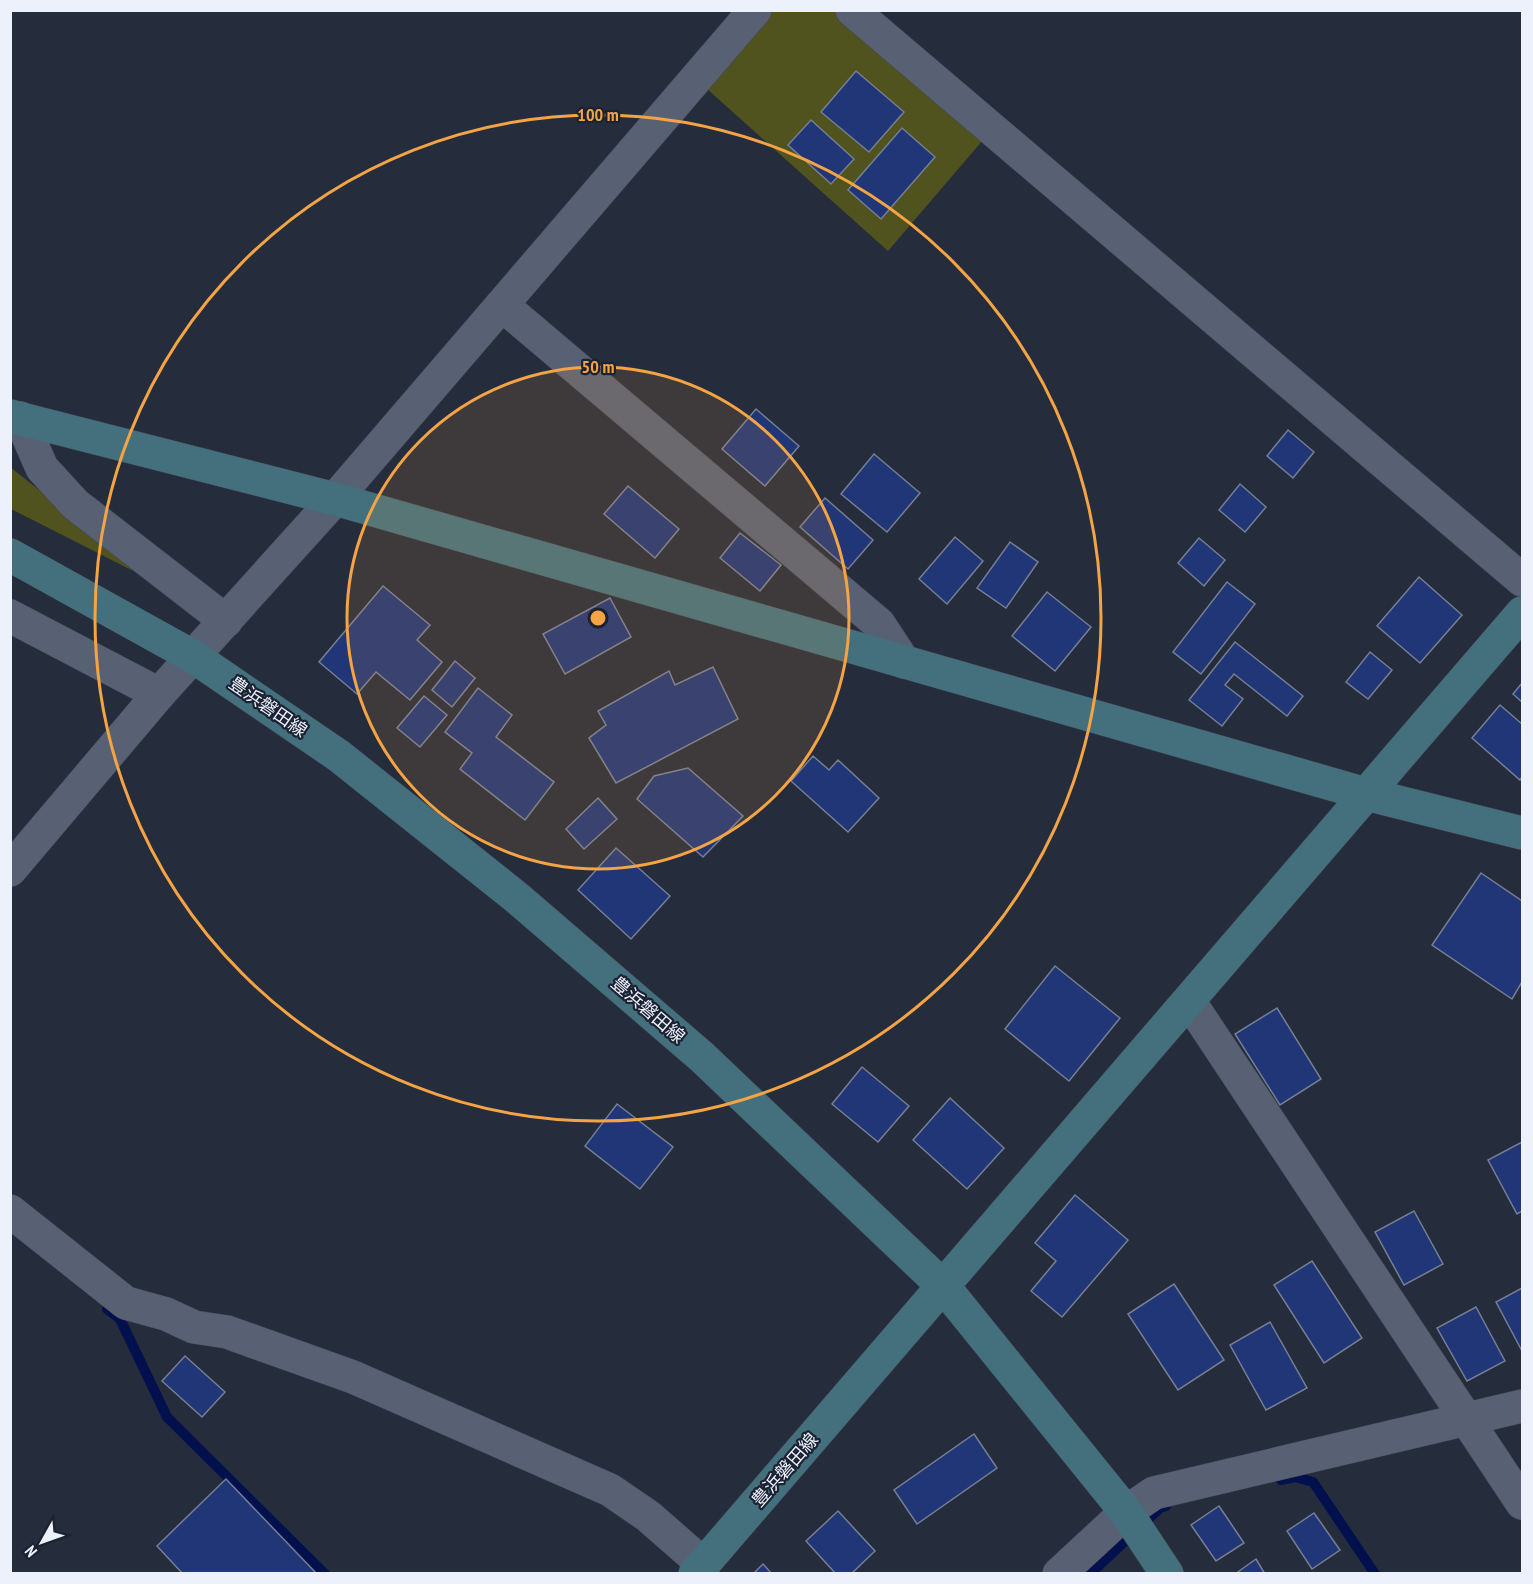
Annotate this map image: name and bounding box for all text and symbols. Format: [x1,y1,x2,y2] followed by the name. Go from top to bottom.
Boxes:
[577,103,619,126] text: 100 m
[582,355,614,378] text: 50 m
[588,608,608,628] centre of rings
[225,671,312,742] street label: 豊浜磐田線
[607,971,690,1048] street label: 豊浜磐田線
[746,1428,823,1511] street label: 豊浜磐田線
[12,1512,72,1572] north arrow
[20,1542,41,1561] text: N

